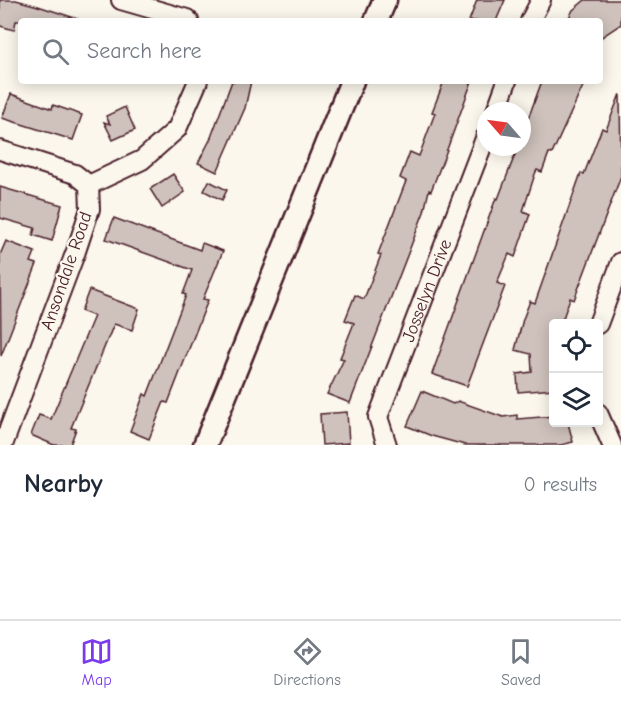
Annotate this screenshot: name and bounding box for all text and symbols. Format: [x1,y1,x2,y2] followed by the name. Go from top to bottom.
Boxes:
[18,18,603,84] search box
[39,35,72,68] icon: search
[87,38,202,64] text: Search here
[477,102,531,156] north arrow
[36,209,97,333] street label: Ansondale Road
[398,236,456,345] street label: Josselyn Drive
[549,319,603,427] map controls
[549,319,603,373] button: locate
[549,373,603,427] button: layers
[24,469,103,499] text: Nearby
[524,473,597,496] text: 0 results
[80,635,113,689] tab: Map
[273,635,341,689] tab: Directions
[501,635,541,689] tab: Saved

